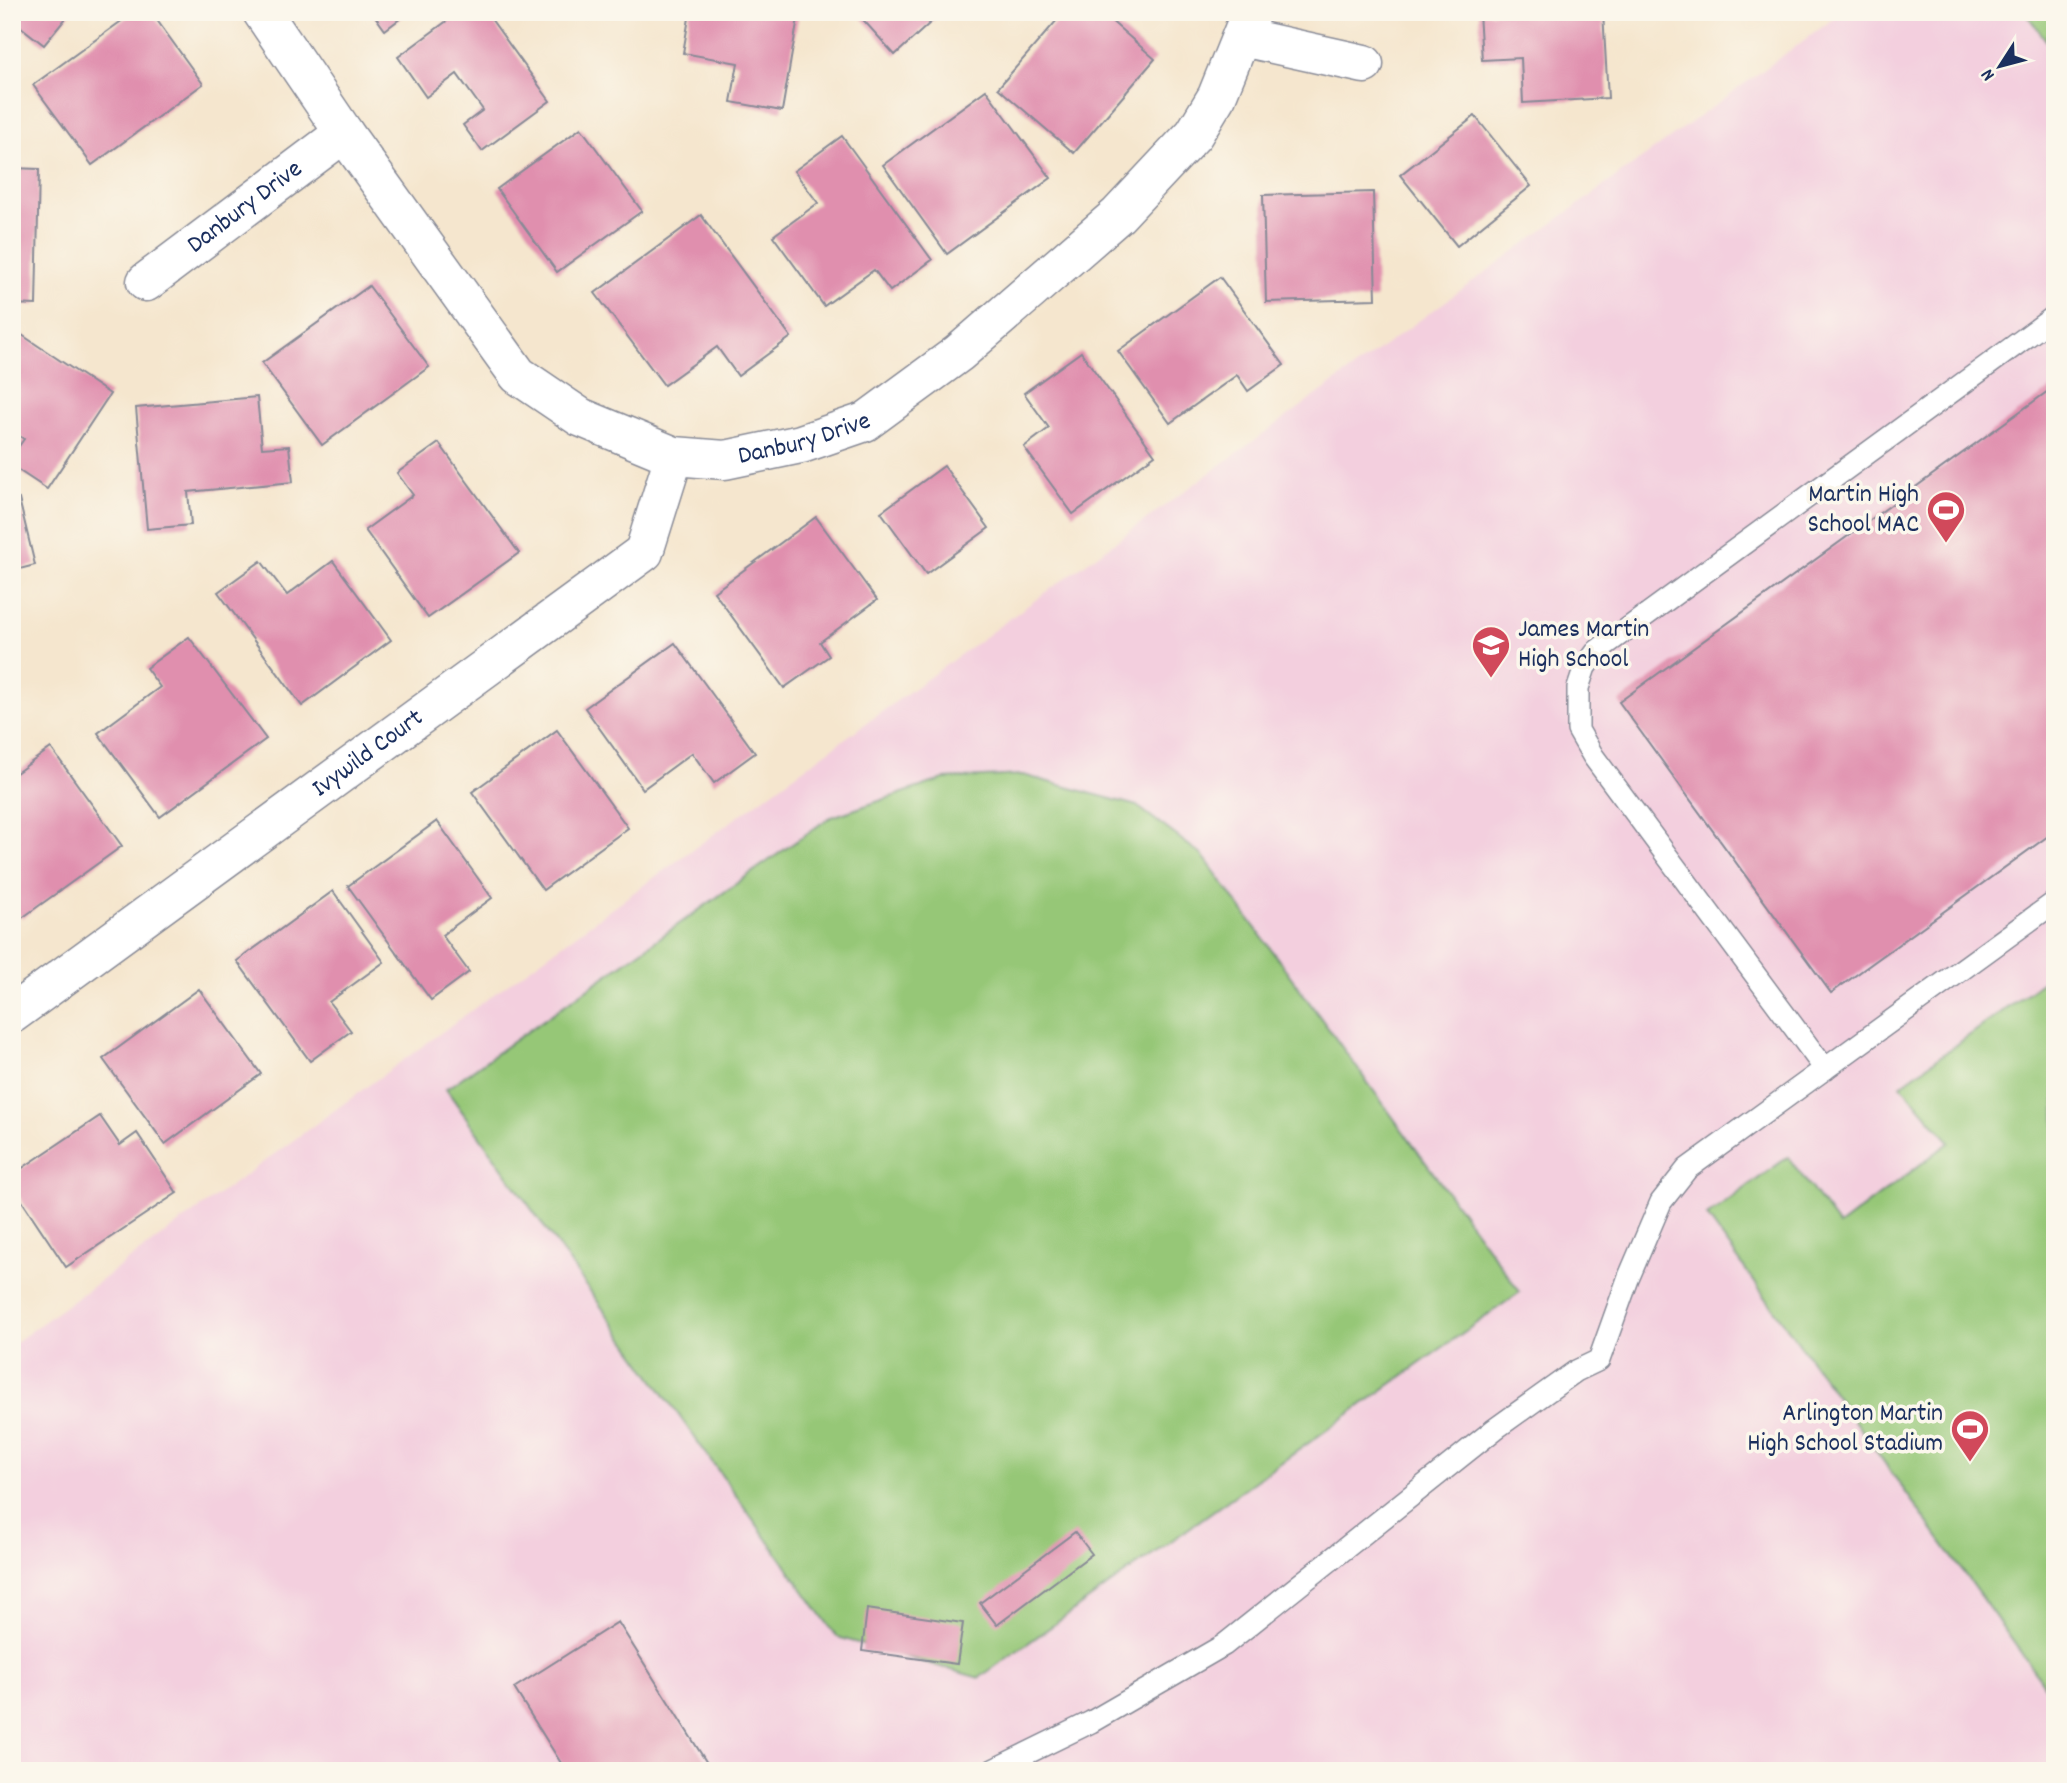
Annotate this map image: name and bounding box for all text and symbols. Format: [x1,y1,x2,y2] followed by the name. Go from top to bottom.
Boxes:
[1966,32,2036,102] north arrow
[1975,62,2003,86] text: N
[179,152,311,263] street label: Danbury Drive
[735,403,876,475] street label: Danbury Drive
[1808,477,1919,544] place label: Martin High School MAC
[1925,489,1967,544] sports icon: Martin High School MAC
[1518,612,1649,679] place label: James Martin High School
[1470,624,1512,679] school or university icon: James Martin High School
[305,700,432,807] street label: Ivywild Court
[1747,1396,1943,1463] place label: Arlington Martin High School Stadium
[1949,1408,1991,1463] sports icon: Arlington Martin High School Stadium

